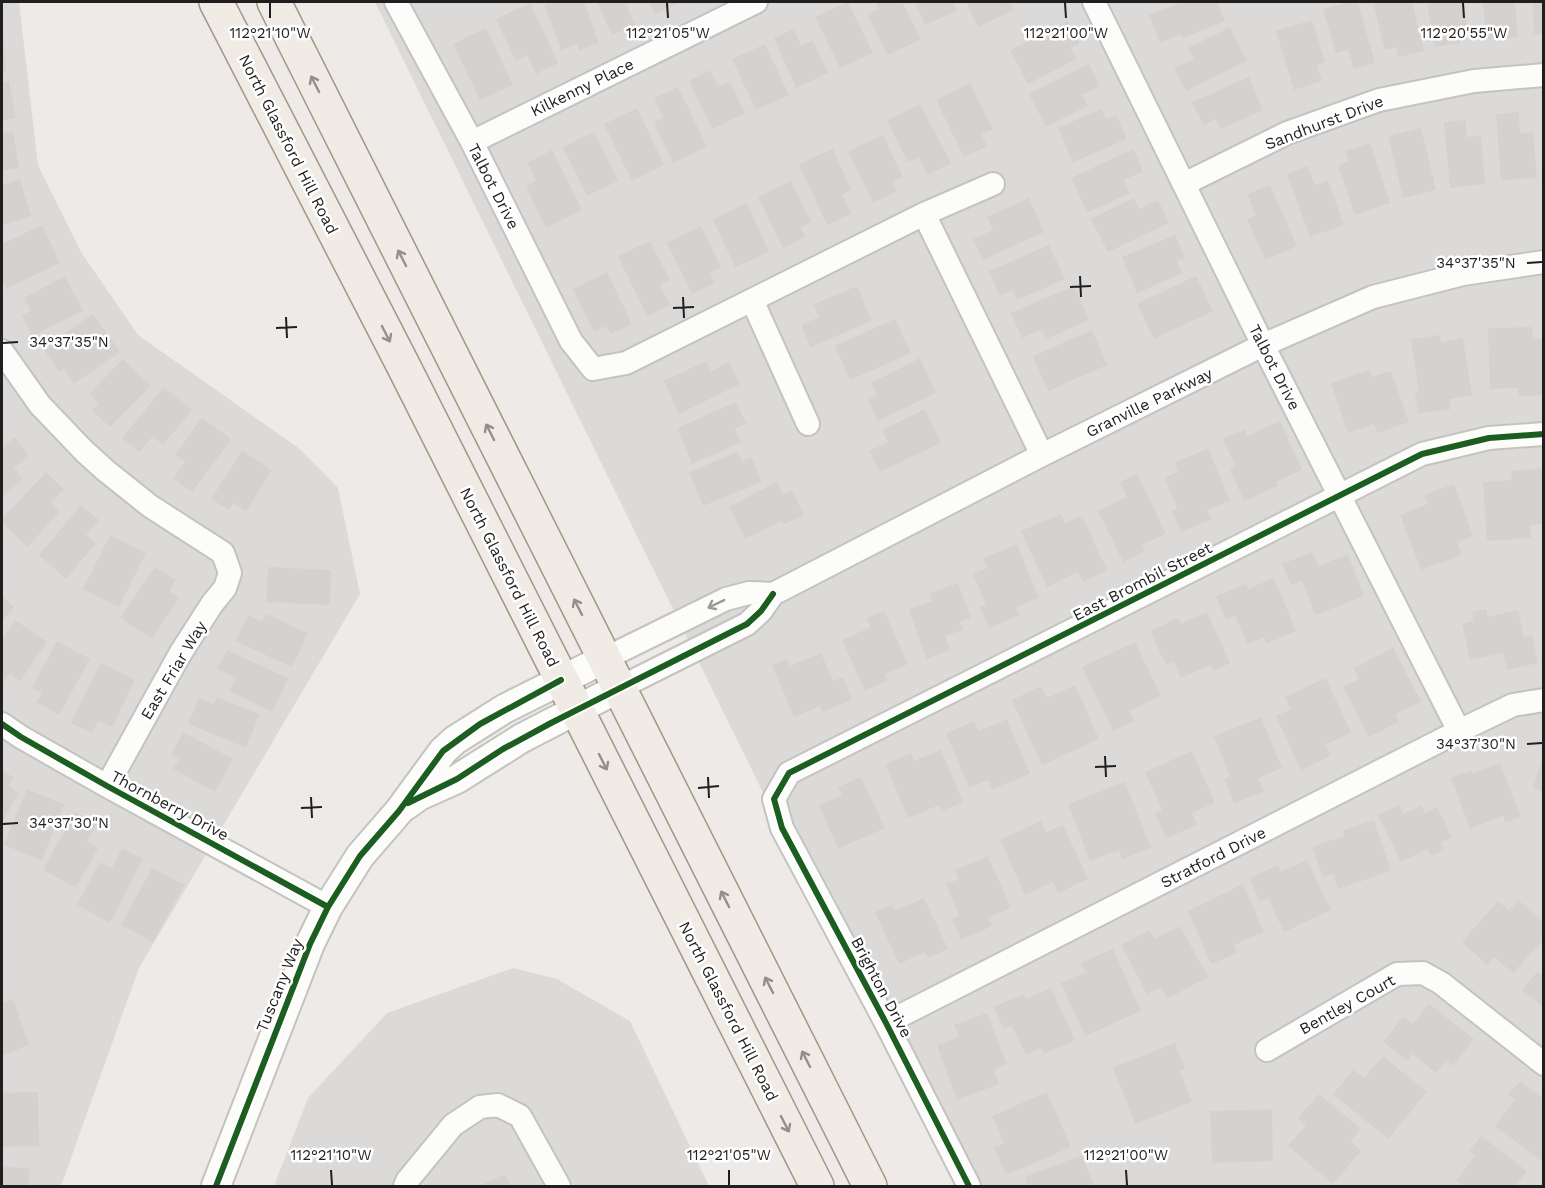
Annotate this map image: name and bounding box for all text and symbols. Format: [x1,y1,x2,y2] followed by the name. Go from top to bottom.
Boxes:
[229,24,311,42] text: 112°21'10"W
[626,24,710,42] text: 112°21'05"W
[1024,24,1108,42] text: 112°21'00"W
[1421,24,1507,42] text: 112°20'55"W
[235,51,342,237] street label: North Glassford Hill Road
[528,54,637,121] street label: Kilkenny Place
[309,76,321,93] one-way arrow
[1262,91,1386,154] street label: Sandhurst Drive
[464,140,523,232] street label: Talbot Drive
[396,250,408,268] one-way arrow
[1436,254,1516,272] text: 34°37'35"N
[1245,321,1304,413] street label: Talbot Drive
[381,324,393,342] one-way arrow
[29,333,109,351] text: 34°37'35"N
[1083,363,1216,441] street label: Granville Parkway
[484,424,495,442] one-way arrow
[456,484,563,670] street label: North Glassford Hill Road
[1069,538,1215,625] street label: East Brombil Street
[571,598,583,616] one-way arrow
[707,598,725,610] one-way arrow
[137,617,211,723] street label: East Friar Way
[1436,735,1516,753] text: 34°37'30"N
[597,753,609,771] one-way arrow
[108,766,232,845] street label: Thornberry Drive
[29,814,109,832] text: 34°37'30"N
[1157,823,1269,892] street label: Stratford Drive
[719,890,730,908] one-way arrow
[675,918,782,1104] street label: North Glassford Hill Road
[847,934,916,1041] street label: Brighton Drive
[252,935,307,1035] street label: Tuscany Way
[1296,970,1399,1039] street label: Bentley Court
[762,976,774,994] one-way arrow
[800,1051,811,1069] one-way arrow
[780,1114,792,1132] one-way arrow
[290,1146,372,1164] text: 112°21'10"W
[687,1146,771,1164] text: 112°21'05"W
[1084,1146,1168,1164] text: 112°21'00"W

